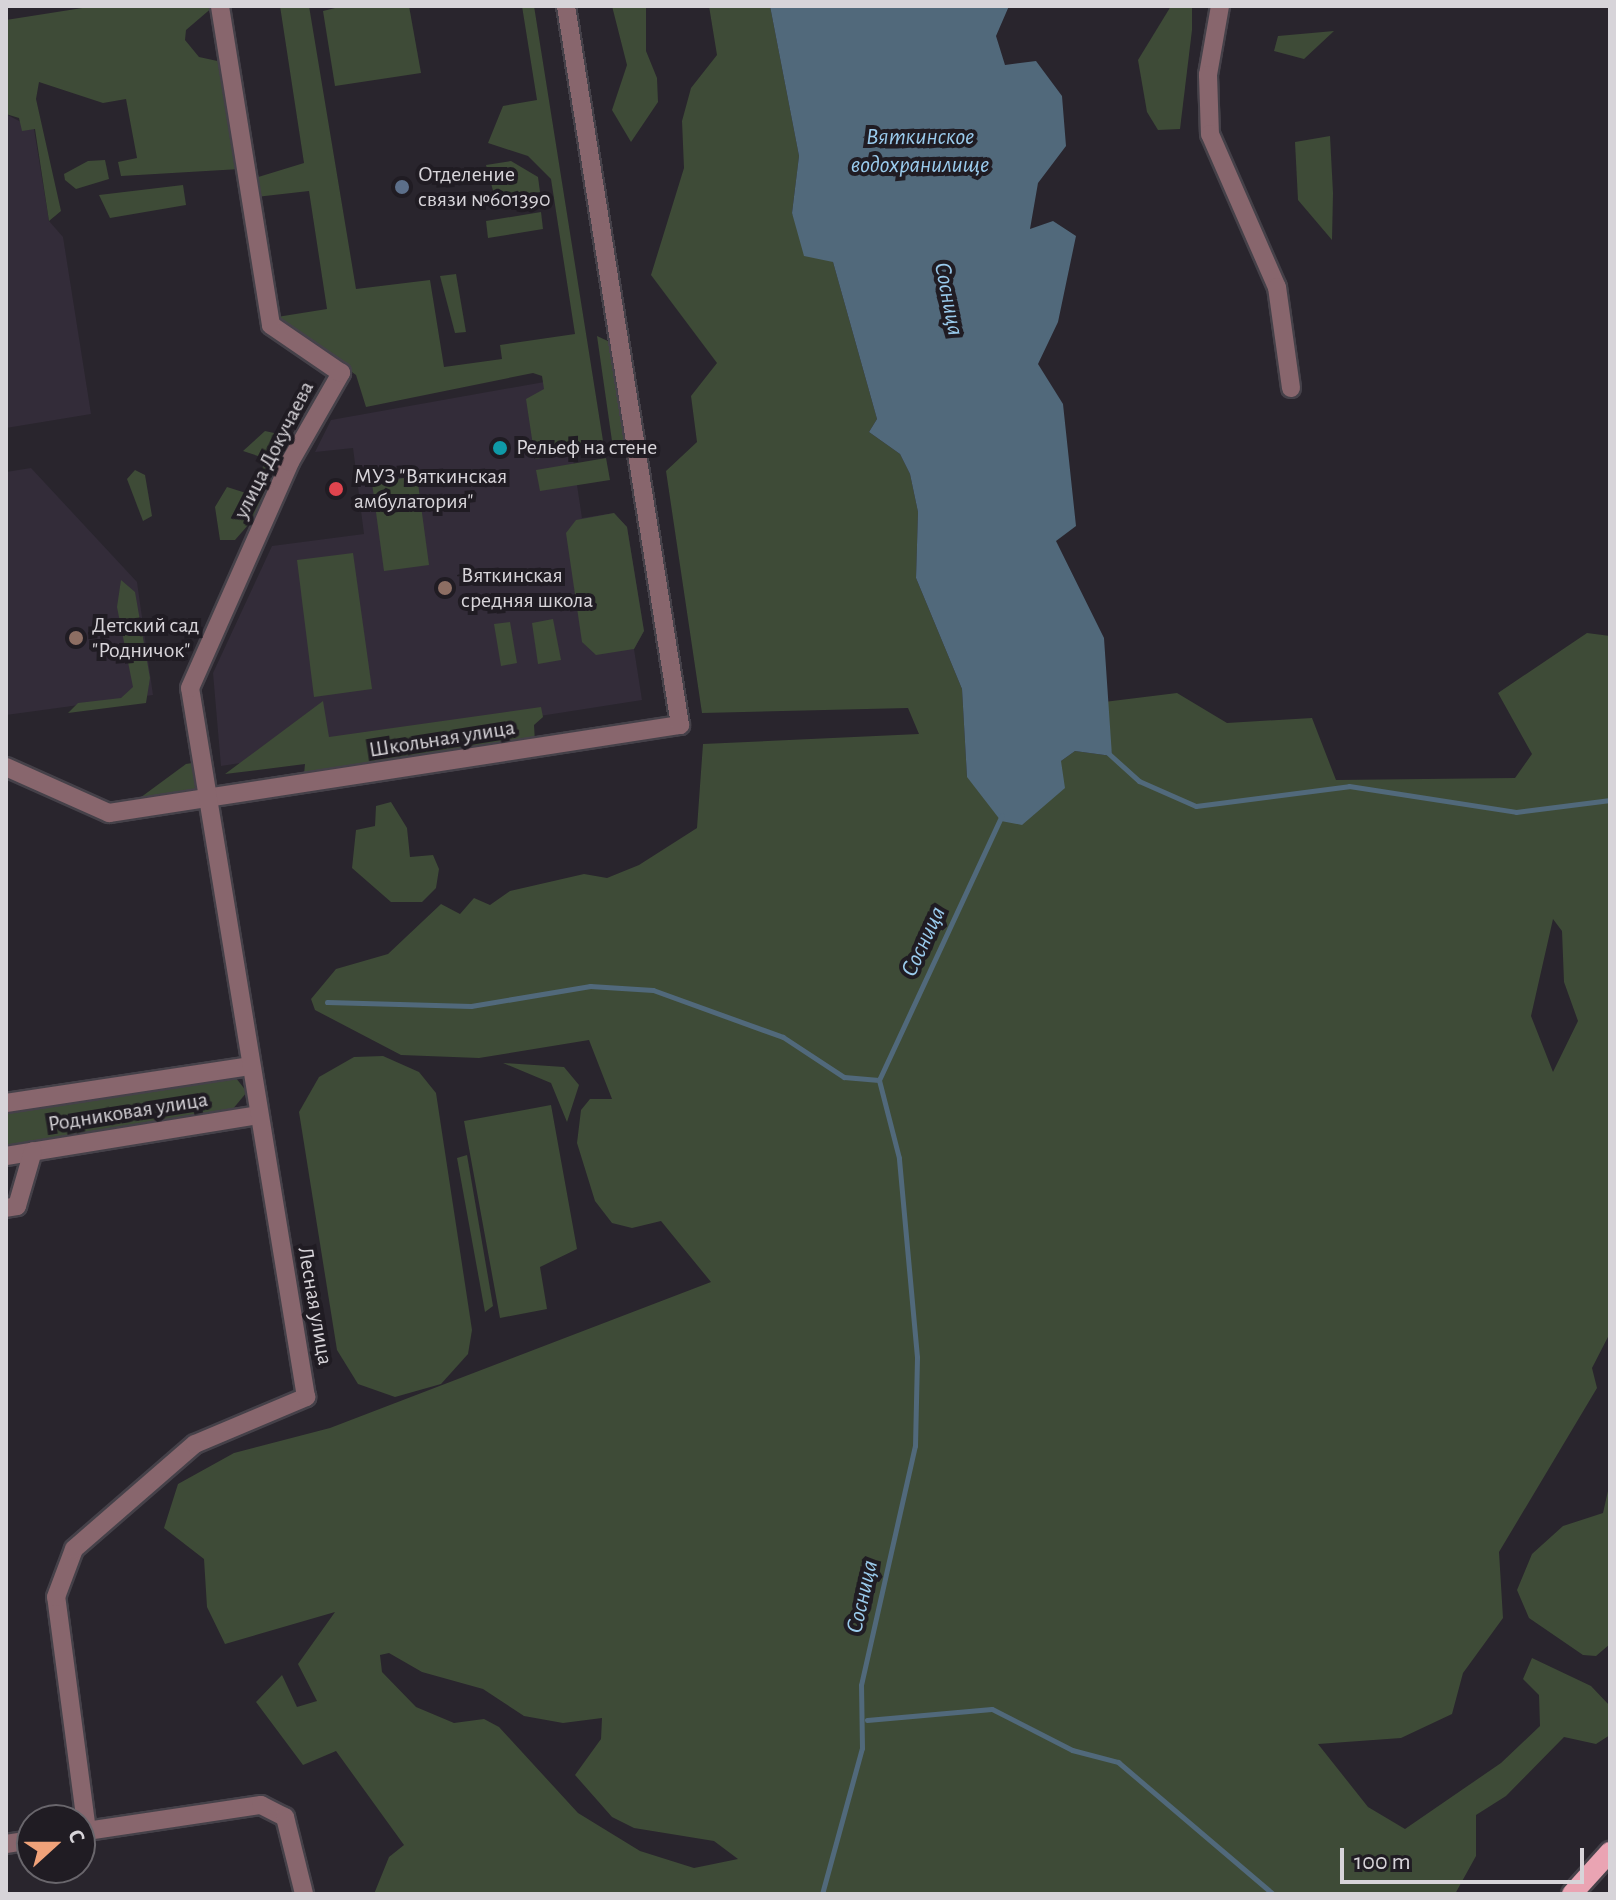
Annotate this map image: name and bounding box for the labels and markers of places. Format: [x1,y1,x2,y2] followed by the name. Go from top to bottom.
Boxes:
[418,161,551,212] place label: Отделение связи №601390
[393,178,411,196] marker: Отделение связи №601390
[516,435,657,461] place label: Рельеф на стене
[491,439,509,457] marker: Рельеф на стене
[354,463,507,514] place label: МУЗ "Вяткинская амбулатория"
[325,478,347,500] marker: МУЗ "Вяткинская амбулатория"
[461,562,593,614] place label: Вяткинская средняя школа
[436,579,454,597] marker: Вяткинская средняя школа
[92,612,199,664] place label: Детский сад "Родничок"
[67,629,85,647] marker: Детский сад "Родничок"

